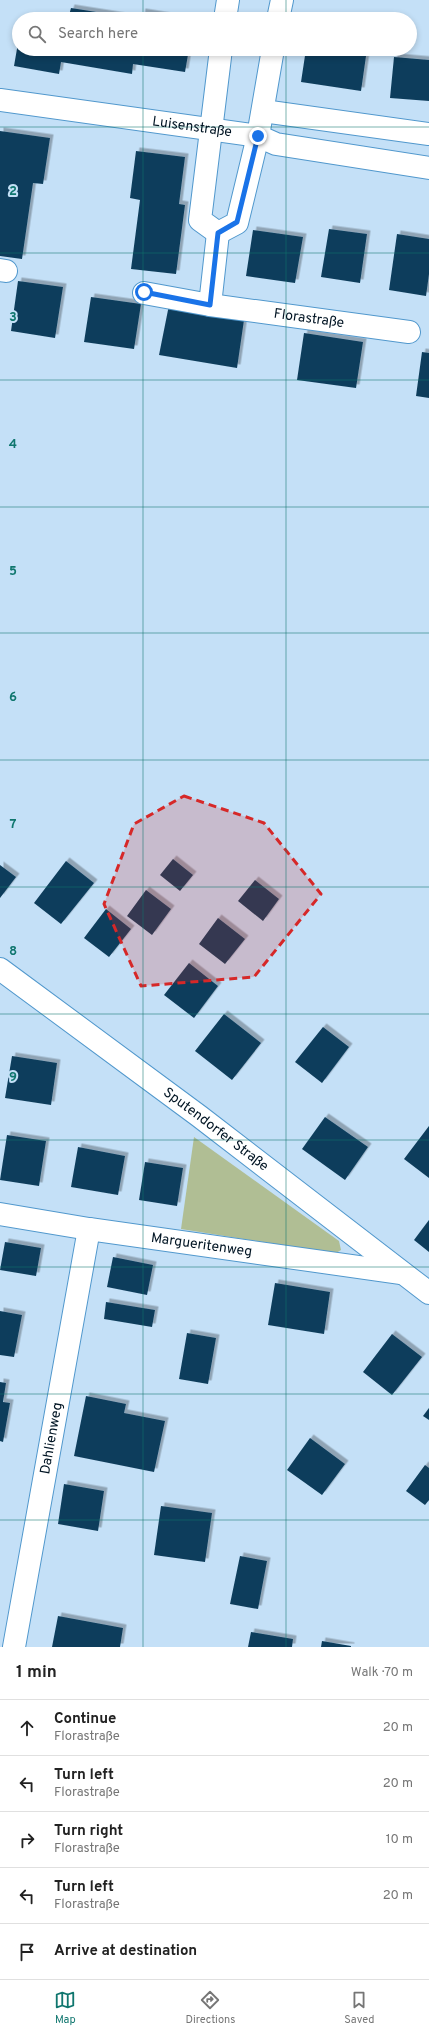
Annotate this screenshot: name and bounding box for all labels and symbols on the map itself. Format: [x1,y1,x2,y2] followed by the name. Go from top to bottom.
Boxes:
[151,113,233,141] street label: Luisenstraße
[249,127,267,145] route end
[9,184,17,200] text: 2
[135,283,153,301] route start
[273,305,345,332] street label: Florastraße
[9,310,17,326] text: 3
[9,437,17,453] text: 4
[9,564,17,580] text: 5
[9,690,17,706] text: 6
[10,817,17,833] text: 7
[9,944,17,960] text: 8
[9,1070,17,1086] text: 9
[160,1084,272,1175] street label: Sputendorfer Straße
[150,1229,253,1260] street label: Margueritenweg
[37,1401,66,1476] street label: Dahlienweg

